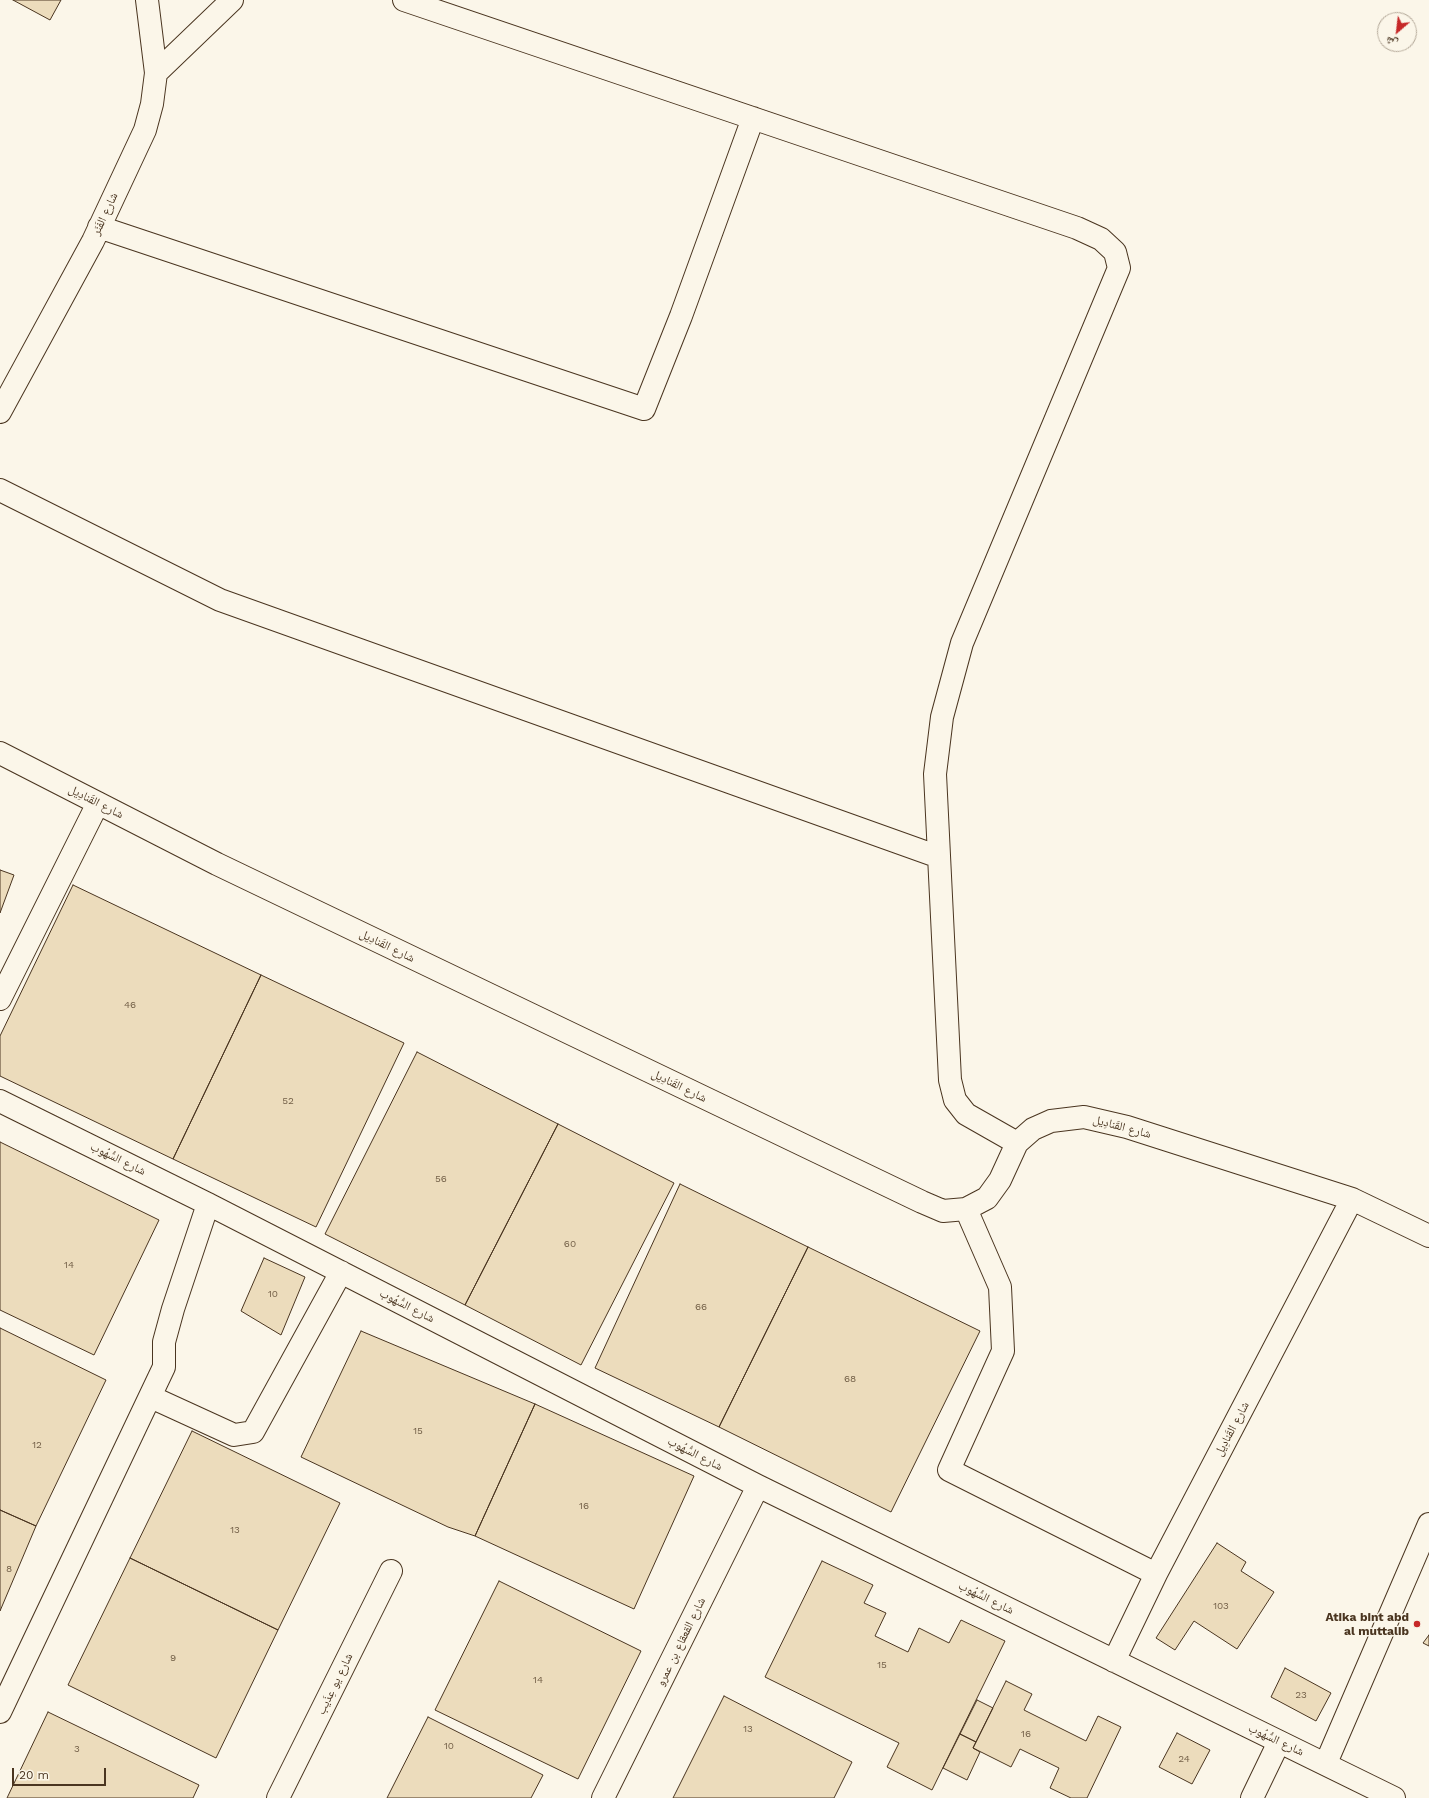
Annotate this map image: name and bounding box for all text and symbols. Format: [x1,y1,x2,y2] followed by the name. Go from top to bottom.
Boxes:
[1377,12,1417,52] north arrow
[1383,34,1400,51] text: ش
[89,190,121,238] street label: شارع الفَنَر
[66,782,126,822] street label: شارع القَنادِيل
[357,926,417,966] street label: شارع القَنادِيل
[124,999,136,1011] house number: 46
[649,1066,709,1106] street label: شارع القَنادِيل
[282,1095,294,1107] house number: 52
[1091,1112,1153,1142] street label: شارع القَنادِيل
[88,1139,148,1179] street label: شارع السُّهُوب
[435,1173,447,1185] house number: 56
[564,1238,576,1250] house number: 60
[64,1259,74,1271] house number: 14
[377,1286,437,1326] street label: شارع السُّهُوب
[268,1288,278,1300] house number: 10
[695,1301,707,1313] house number: 66
[844,1373,856,1385] house number: 68
[1212,1399,1252,1459] street label: شارع القَنادِيل
[413,1425,423,1437] house number: 15
[665,1434,725,1474] street label: شارع السُّهُوب
[32,1439,42,1451] house number: 12
[579,1500,589,1512] house number: 16
[230,1524,240,1536] house number: 13
[6,1563,12,1575] house number: 8
[956,1578,1016,1618] street label: شارع السُّهُوب
[653,1595,709,1689] street label: شارع القعقاع بن عمرو
[1213,1600,1229,1612] house number: 103
[1326,1610,1409,1638] place label: Atika bint abd al muttalib
[1412,1619,1422,1629] marker: Atika bint abd al muttalib
[314,1651,356,1717] street label: شارع يو عِذَيب
[170,1652,176,1664] house number: 9
[877,1659,887,1671] house number: 15
[533,1674,543,1686] house number: 14
[1295,1689,1307,1701] house number: 23
[1246,1721,1306,1759] street label: شارع السُّهُوب
[743,1723,753,1735] house number: 13
[1021,1728,1031,1740] house number: 16
[444,1740,454,1752] house number: 10
[74,1743,80,1755] house number: 3
[1178,1753,1190,1765] house number: 24
[14,1760,108,1786] scale bar
[19,1768,49,1782] text: 20 m

